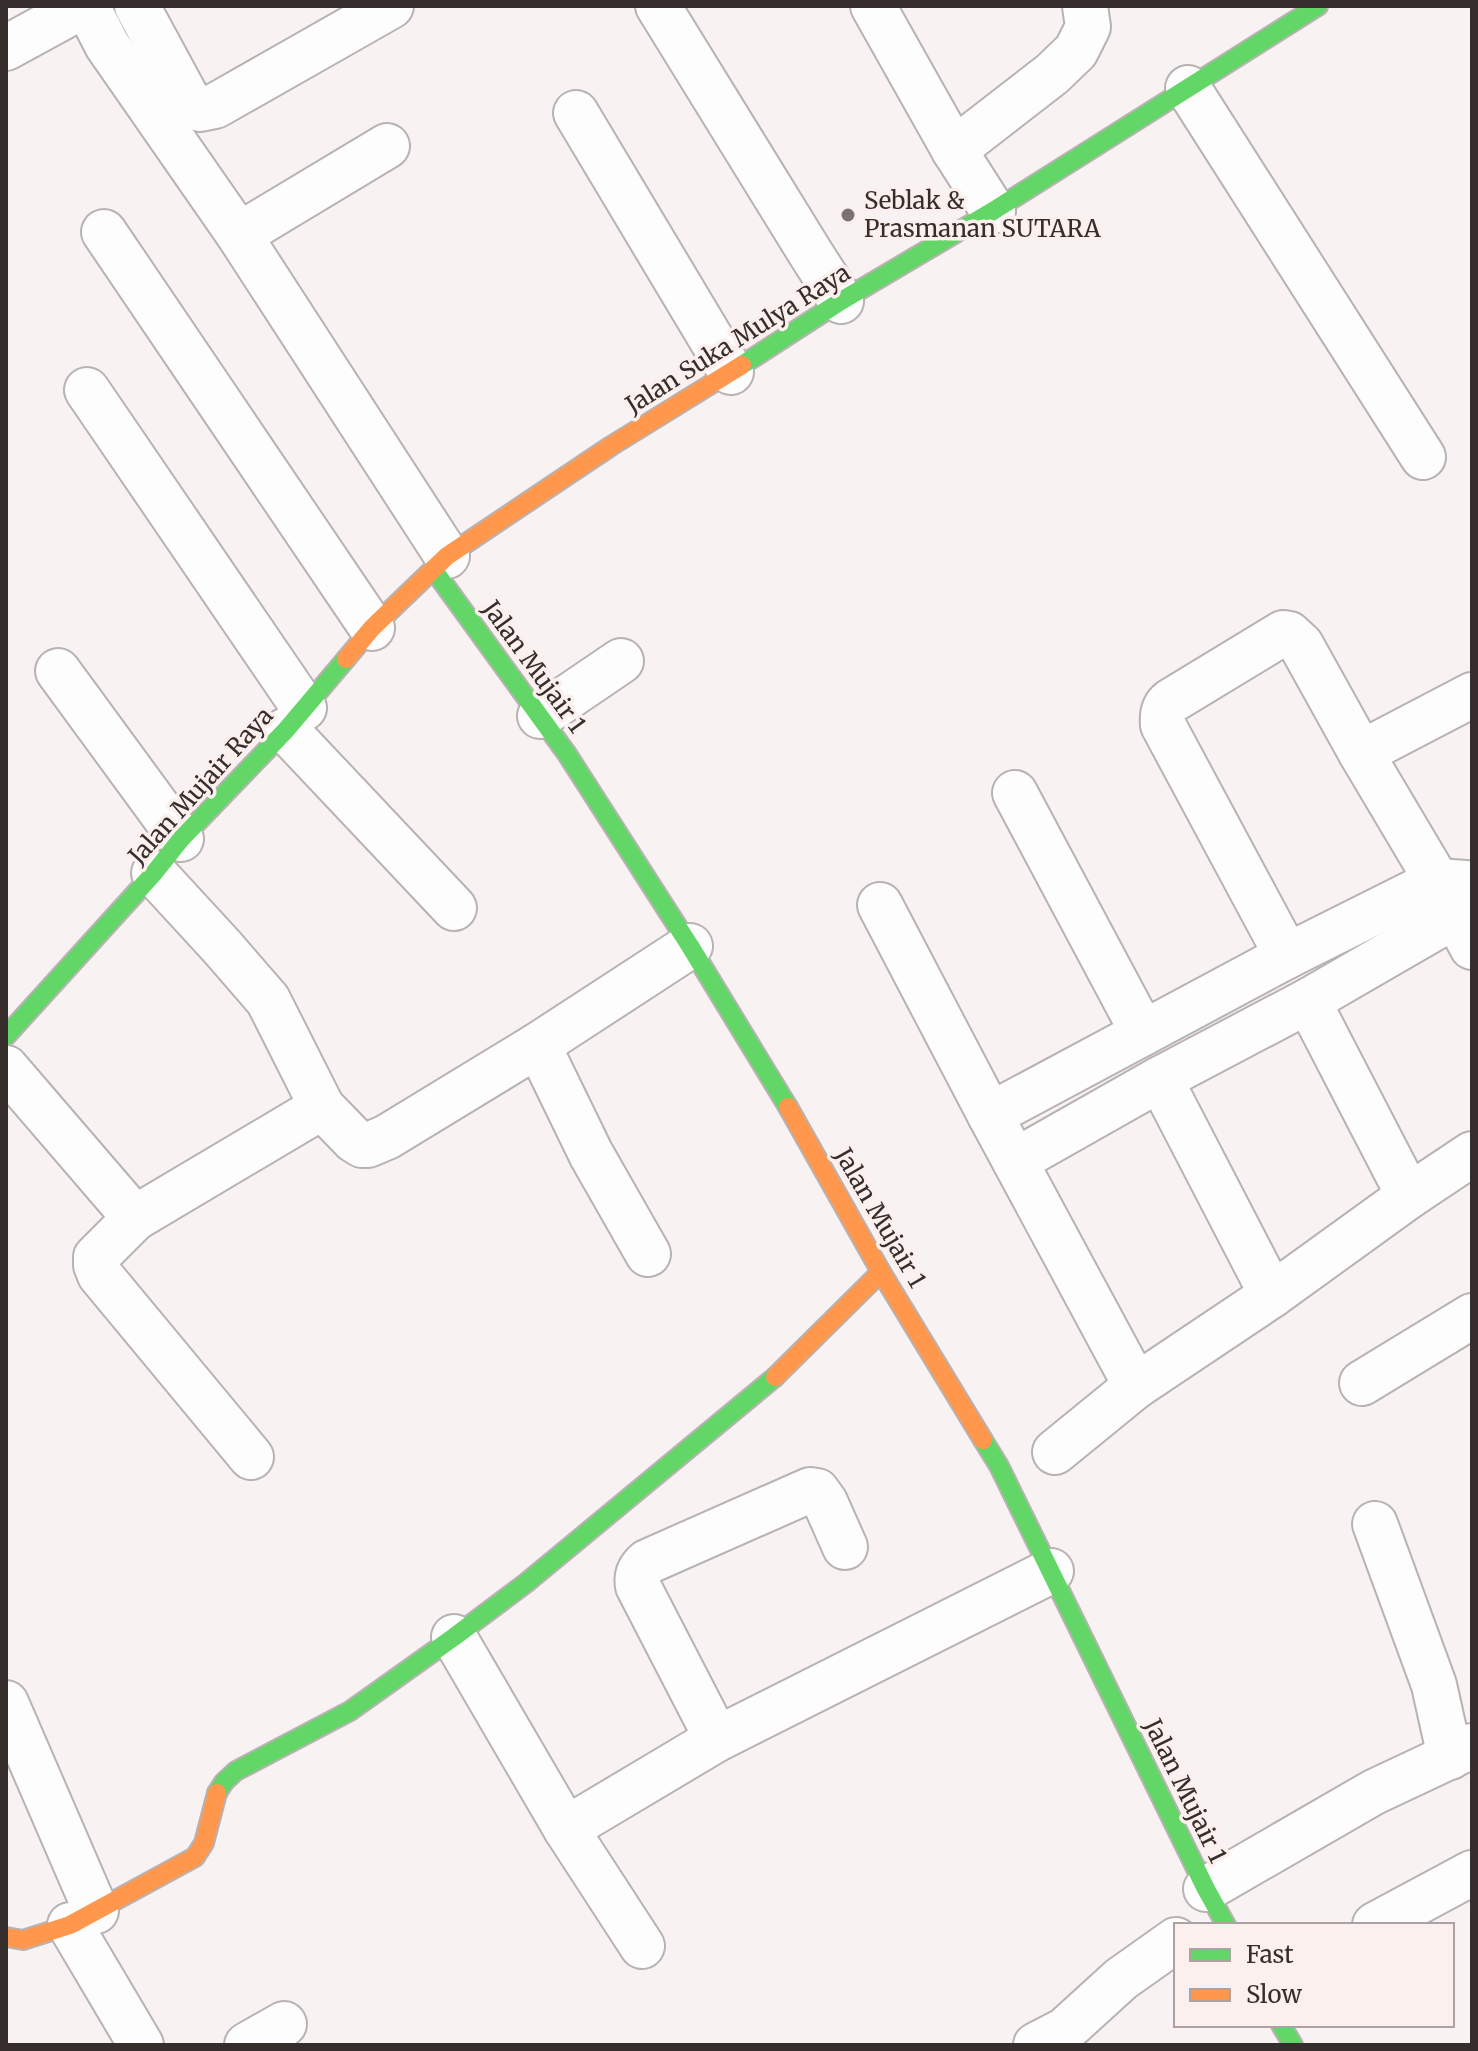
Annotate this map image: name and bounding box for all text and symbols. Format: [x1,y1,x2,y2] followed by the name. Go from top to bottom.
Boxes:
[864,185,1102,244] place label: Seblak & Prasmanan SUTARA
[839,206,857,224] marker: Seblak & Prasmanan SUTARA
[619,257,856,421] street label: Jalan Suka Mulya Raya
[475,594,593,739] street label: Jalan Mujair 1
[121,700,280,872] street label: Jalan Mujair Raya
[827,1141,933,1293] street label: Jalan Mujair 1
[1137,1713,1234,1868] street label: Jalan Mujair 1
[1174,1923,1454,2027] legend
[1246,1939,1294,1970] text: Fast
[1246,1979,1302,2010] text: Slow

